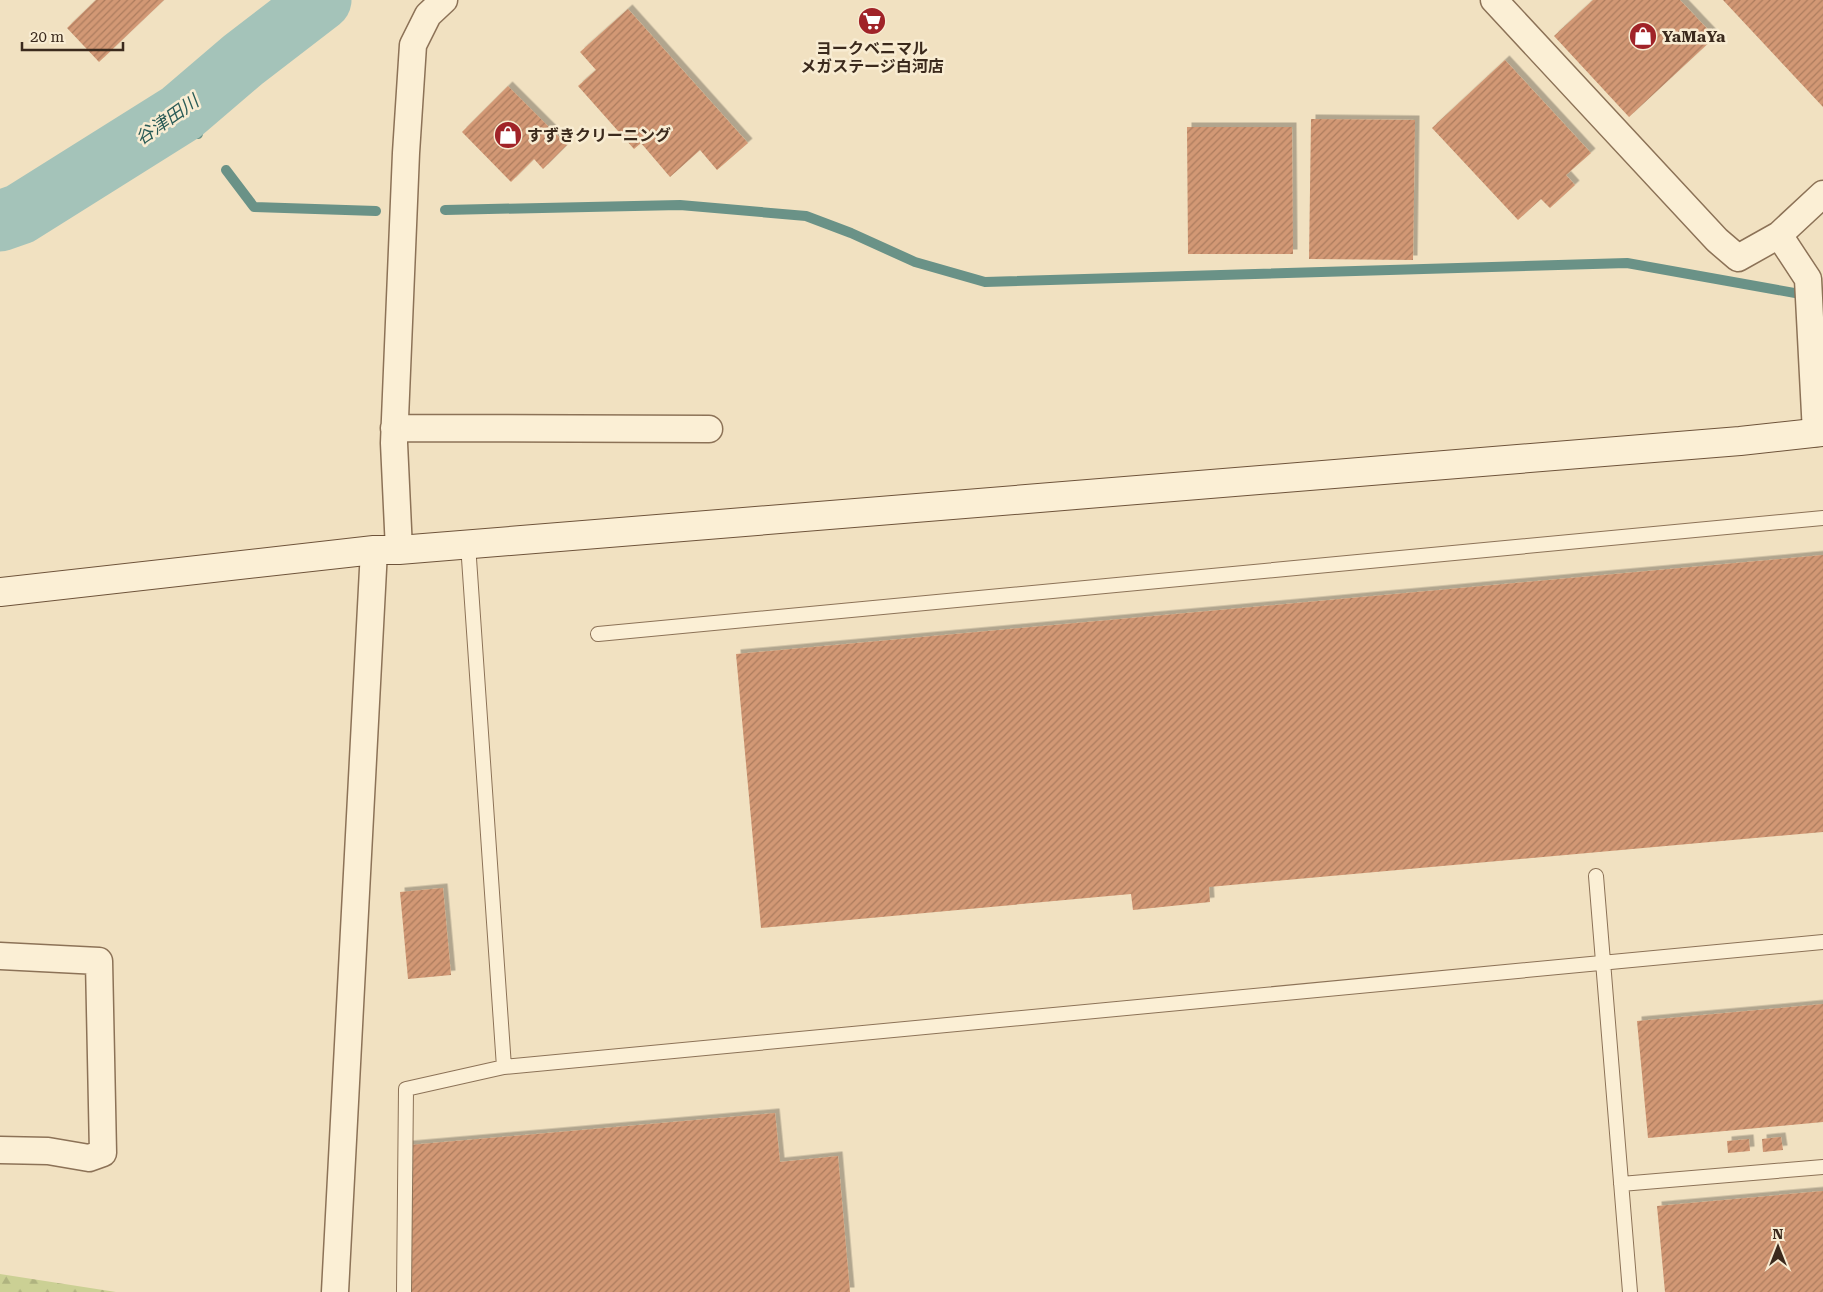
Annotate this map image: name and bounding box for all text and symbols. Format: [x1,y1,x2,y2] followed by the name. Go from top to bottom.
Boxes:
[857,6,887,36] supermarket icon: ヨークベニマル メガステージ白河店
[22,20,124,52] scale bar
[1628,21,1658,51] shop icon: YaMaYa
[1662,27,1726,46] place label: YaMaYa
[30,28,65,46] text: 20 m
[800,39,944,76] place label: ヨークベニマル メガステージ白河店
[131,89,204,149] water label: 谷津田川
[493,120,523,150] shop icon: すずきクリーニング
[527,126,671,145] place label: すずきクリーニング
[1753,1222,1803,1272] north arrow
[1773,1226,1784,1242] text: N

